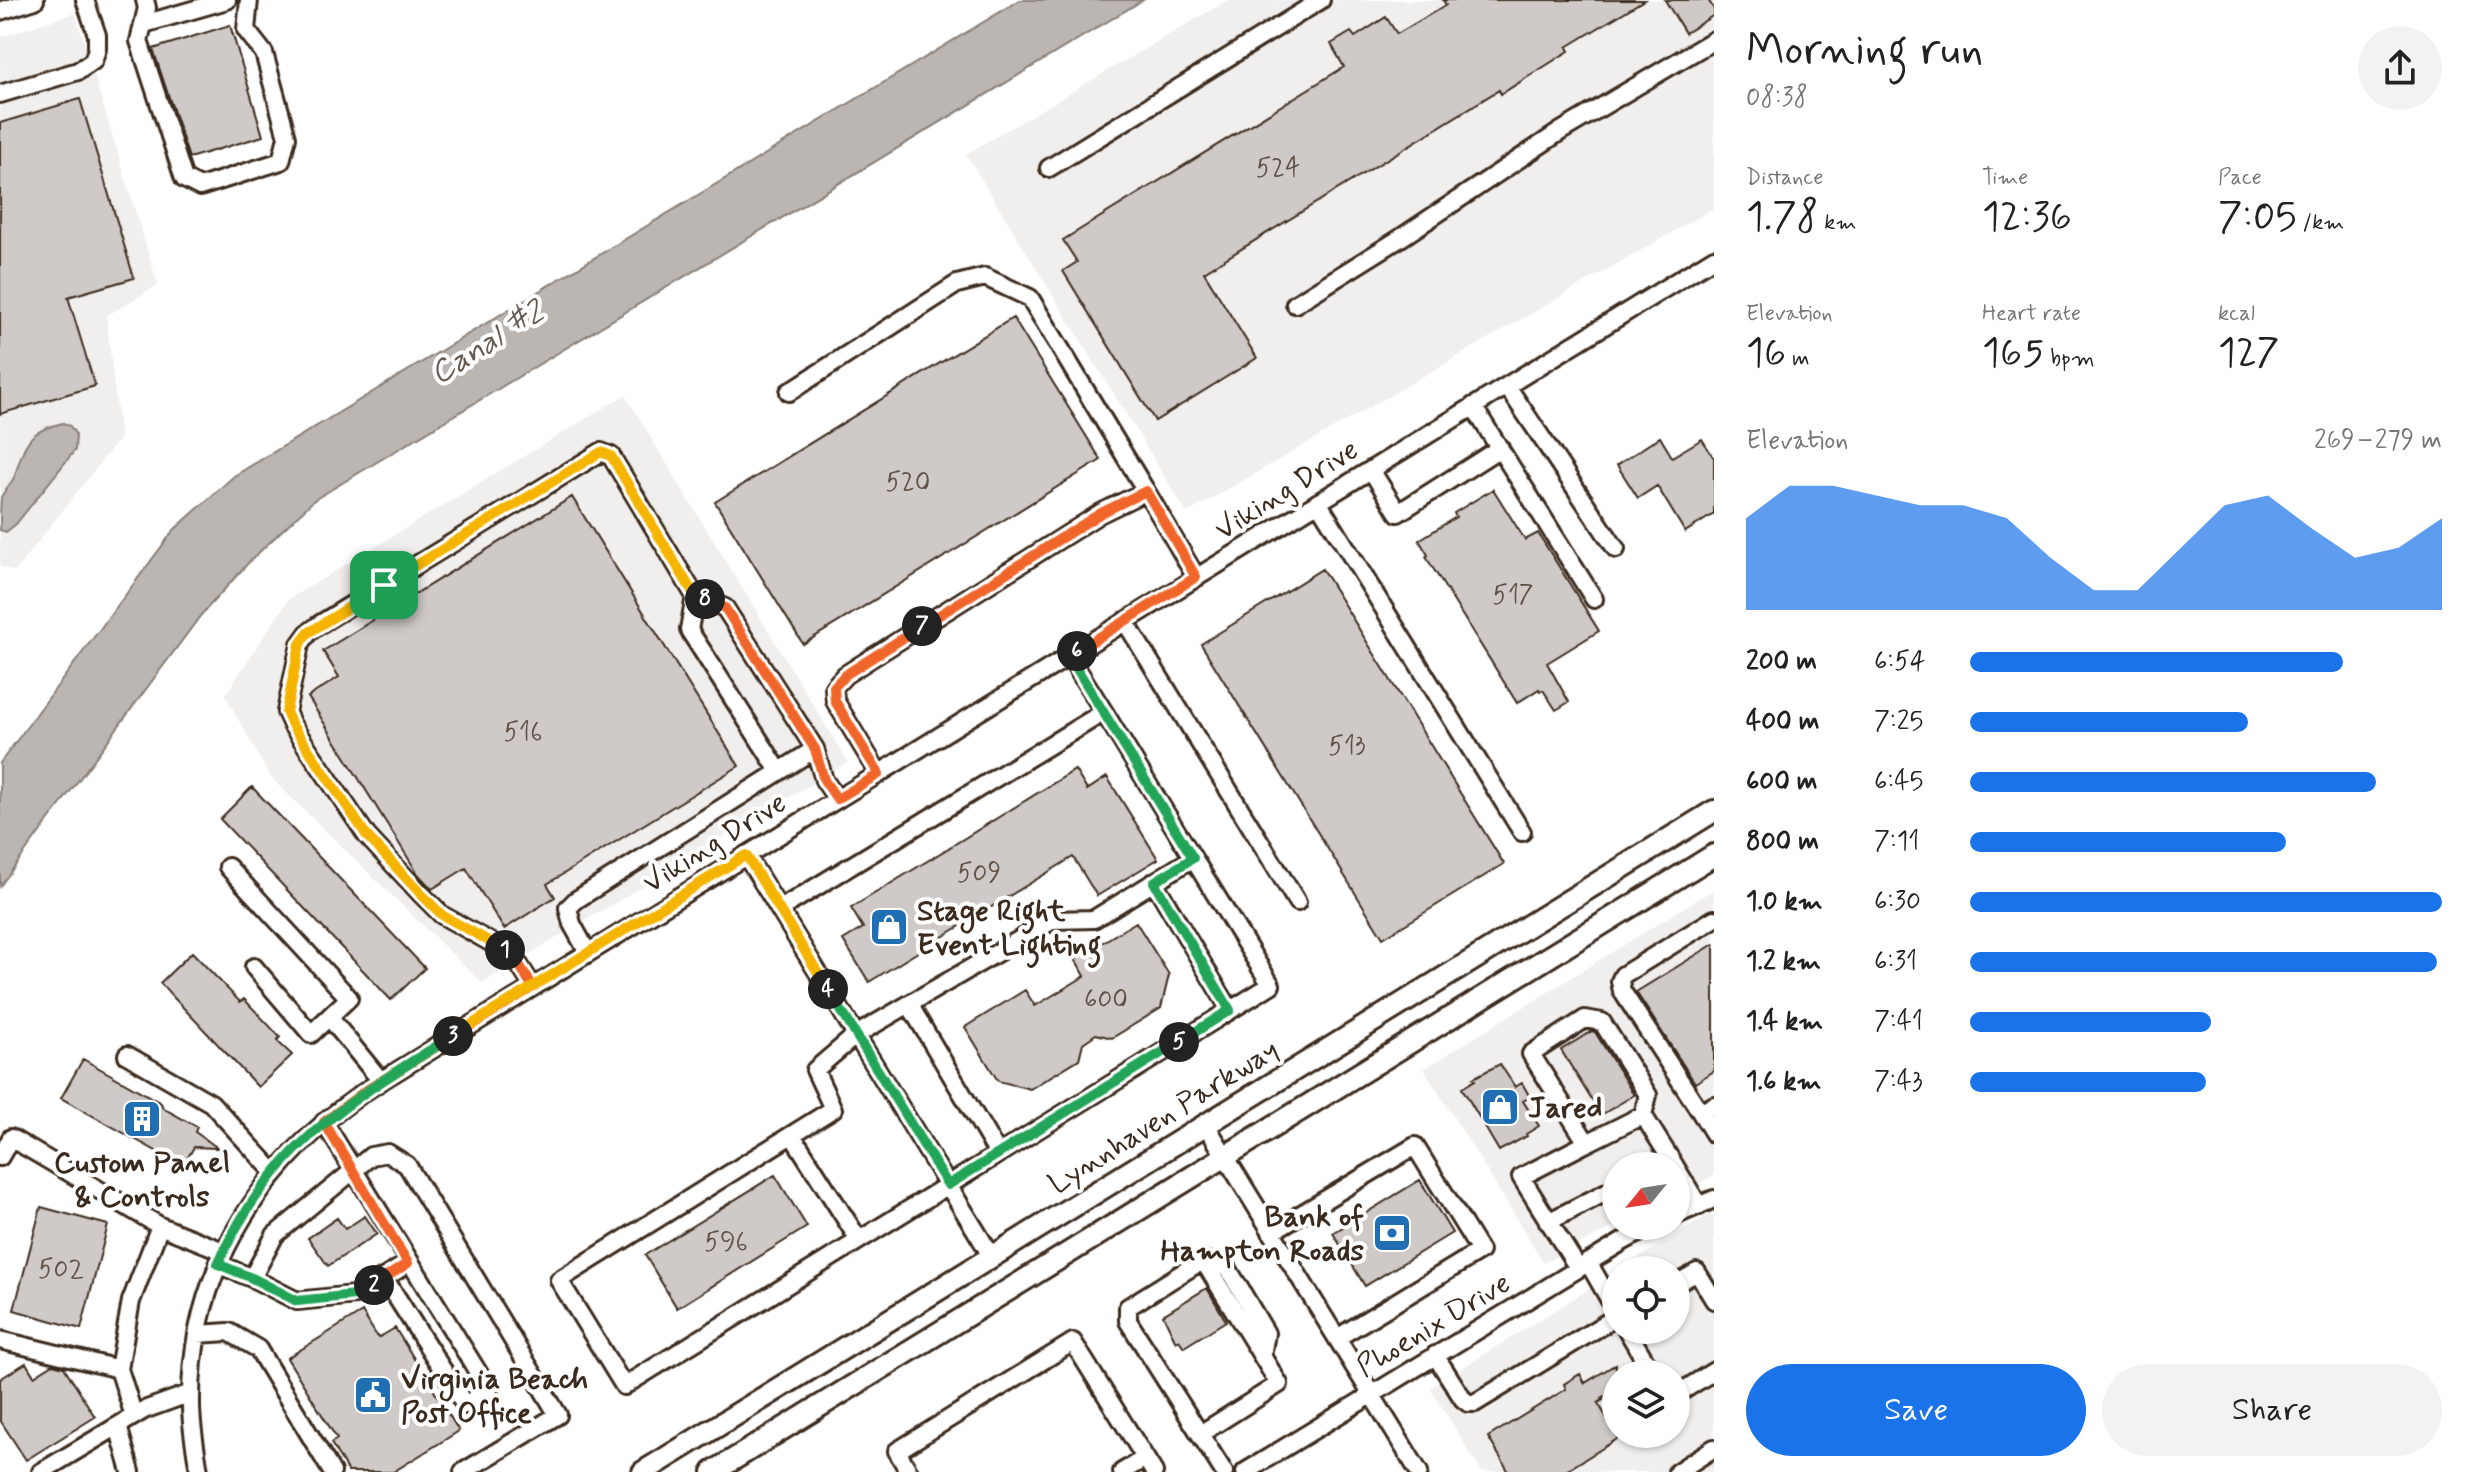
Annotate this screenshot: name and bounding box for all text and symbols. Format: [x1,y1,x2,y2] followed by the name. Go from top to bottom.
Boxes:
[1746,22,1983,80] text: Morning run
[2358,26,2442,110] button: share
[1746,81,1808,115] text: 08:38
[1256,152,1300,186] house number: 524
[1746,164,1823,192] text: Distance
[1982,164,2028,192] text: Time
[2218,164,2262,192] text: Pace
[1746,192,1818,244] text: 1.78
[1982,192,2072,244] text: 12:36
[2218,192,2297,244] text: 7:05
[1818,209,1856,237] text: km
[2297,209,2344,237] text: /km
[422,291,555,395] water label: Canal #2
[1746,300,1833,328] text: Elevation
[1982,300,2081,328] text: Heart rate
[2218,300,2255,328] text: kcal
[1746,328,1786,380] text: 16
[1982,328,2044,380] text: 165
[2218,328,2279,380] text: 127
[1786,345,1809,373] text: m
[2044,345,2095,373] text: bpm
[1746,424,1848,458] text: Elevation
[2314,424,2442,458] text: 269–279 m
[1208,431,1366,550] street label: Viking Drive
[886,466,930,500] house number: 520
[350,551,418,619] pin
[362,563,406,607] icon: arrive
[685,579,725,619] pin: 8
[1492,579,1534,613] house number: 517
[699,585,711,613] text: 8
[902,606,942,646] pin: 7
[915,612,929,640] text: 7
[1057,631,1097,671] pin: 6
[1071,637,1083,665] text: 6
[1746,645,1817,679] text: 200 m
[1874,645,1926,679] text: 6:54
[1746,705,1819,739] text: 400 m
[1874,705,1923,739] text: 7:25
[503,716,543,750] house number: 516
[1328,730,1366,764] house number: 513
[1746,765,1818,799] text: 600 m
[1874,765,1923,799] text: 6:45
[636,784,794,903] street label: Viking Drive
[1746,825,1819,859] text: 800 m
[1874,825,1920,859] text: 7:11
[957,857,1001,891] house number: 509
[1746,885,1823,919] text: 1.0 km
[1874,885,1921,919] text: 6:30
[917,892,1101,969] place label: Stage Right Event Lighting
[868,906,910,948] shop icon: Stage Right Event Lighting
[485,930,525,970] pin: 1
[500,936,510,964] text: 1
[1746,945,1821,979] text: 1.2 km
[1874,945,1917,979] text: 6:31
[808,969,848,1009] pin: 4
[822,975,834,1003] text: 4
[1084,983,1128,1017] house number: 600
[1746,1005,1823,1039] text: 1.4 km
[1874,1005,1923,1039] text: 7:41
[433,1016,473,1056] pin: 3
[448,1022,458,1050] text: 3
[1159,1022,1199,1062] pin: 5
[1172,1028,1186,1056] text: 5
[1041,1031,1286,1204] street label: Lynnhaven Parkway
[1746,1065,1821,1099] text: 1.6 km
[1874,1065,1923,1099] text: 7:43
[1479,1086,1521,1128] shop icon: Jared
[1528,1089,1602,1128] place label: Jared
[121,1098,163,1140] building icon: Custom Panel & Controls
[54,1144,230,1217] place label: Custom Panel & Controls
[1602,1152,1690,1240] north arrow
[1602,1152,1690,1448] map controls
[1160,1198,1365,1271] place label: Bank of Hampton Roads
[1371,1212,1413,1254] bank icon: Bank of Hampton Roads
[704,1226,748,1260] house number: 596
[38,1253,84,1287] house number: 502
[1602,1256,1690,1344] button: locate
[1350,1264,1518,1387] street label: Phoenix Drive
[354,1265,394,1305] pin: 2
[369,1271,379,1299] text: 2
[401,1360,588,1433] place label: Virginia Beach Post Office
[1602,1360,1690,1448] button: layers
[1746,1364,2086,1456] button: Save
[2102,1364,2442,1456] button: Share
[352,1374,394,1416] public building icon: Virginia Beach Post Office

